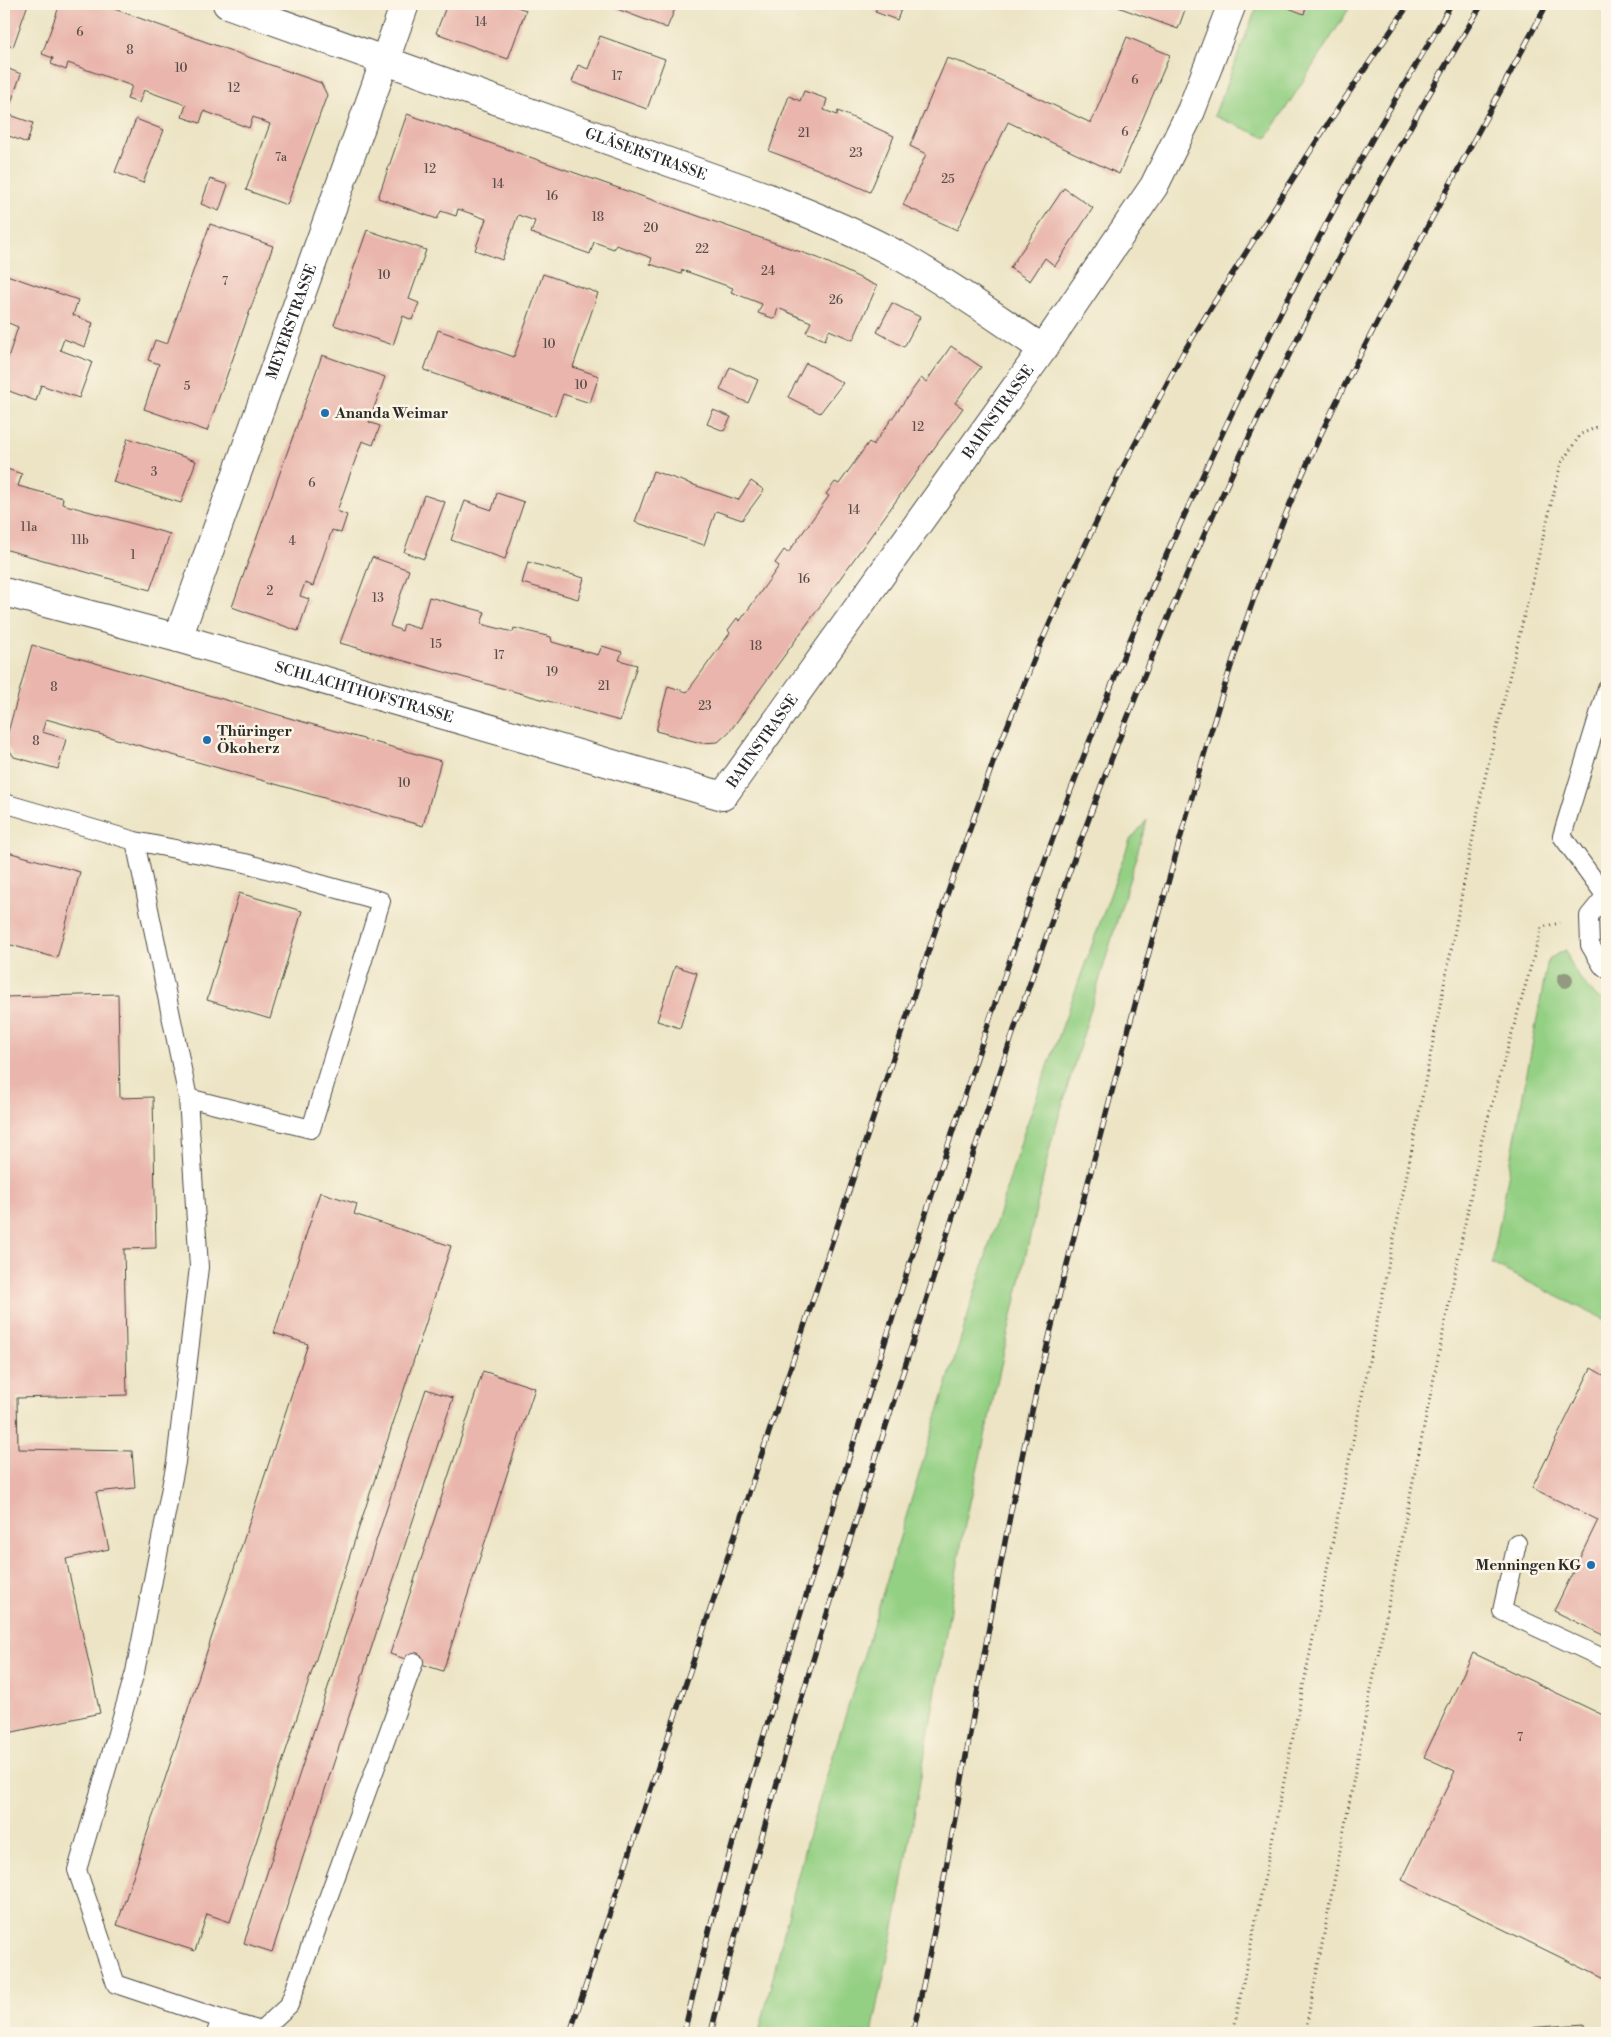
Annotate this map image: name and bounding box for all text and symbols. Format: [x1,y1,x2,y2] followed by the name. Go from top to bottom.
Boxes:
[475,15,487,30] house number: 14
[76,25,84,40] house number: 6
[126,43,134,58] house number: 8
[175,61,187,76] house number: 10
[612,69,622,84] house number: 17
[1131,73,1139,88] house number: 6
[228,81,240,96] house number: 12
[582,123,710,184] street label: GLÄSERSTRASSE
[1121,125,1129,140] house number: 6
[798,126,811,141] house number: 21
[849,146,863,161] house number: 23
[275,150,288,165] house number: 7a
[424,162,436,177] house number: 12
[941,172,955,187] house number: 25
[492,177,504,192] house number: 14
[546,189,558,204] house number: 16
[592,210,604,225] house number: 18
[644,221,658,236] house number: 20
[695,242,709,257] house number: 22
[262,261,321,382] street label: MEYERSTRASSE
[761,264,775,279] house number: 24
[378,268,390,283] house number: 10
[222,274,228,289] house number: 7
[829,293,843,308] house number: 26
[543,337,555,352] house number: 10
[958,361,1038,463] street label: BAHNSTRASSE
[575,378,587,393] house number: 10
[184,379,191,394] house number: 5
[334,404,449,423] place label: Ananda Weimar
[319,407,331,419] marker: Ananda Weimar
[912,420,924,435] house number: 12
[151,465,158,480] house number: 3
[308,476,316,491] house number: 6
[848,503,860,518] house number: 14
[21,520,38,535] house number: 11a
[71,533,89,548] house number: 11b
[288,534,296,549] house number: 4
[130,548,136,563] house number: 1
[798,572,810,587] house number: 16
[267,584,274,599] house number: 2
[372,591,384,606] house number: 13
[430,637,442,652] house number: 15
[750,639,762,654] house number: 18
[494,648,504,663] house number: 17
[273,657,456,727] street label: SCHLACHTHOFSTRASSE
[546,665,558,680] house number: 19
[598,679,611,694] house number: 21
[50,680,58,695] house number: 8
[722,690,802,792] street label: BAHNSTRASSE
[698,699,712,714] house number: 23
[217,722,292,758] place label: Thüringer Ökoherz
[32,734,40,749] house number: 8
[201,734,213,746] marker: Thüringer Ökoherz
[398,776,410,791] house number: 10
[1475,1556,1581,1575] place label: Menningen KG
[1585,1559,1597,1571] marker: Menningen KG
[1517,1730,1523,1745] house number: 7

